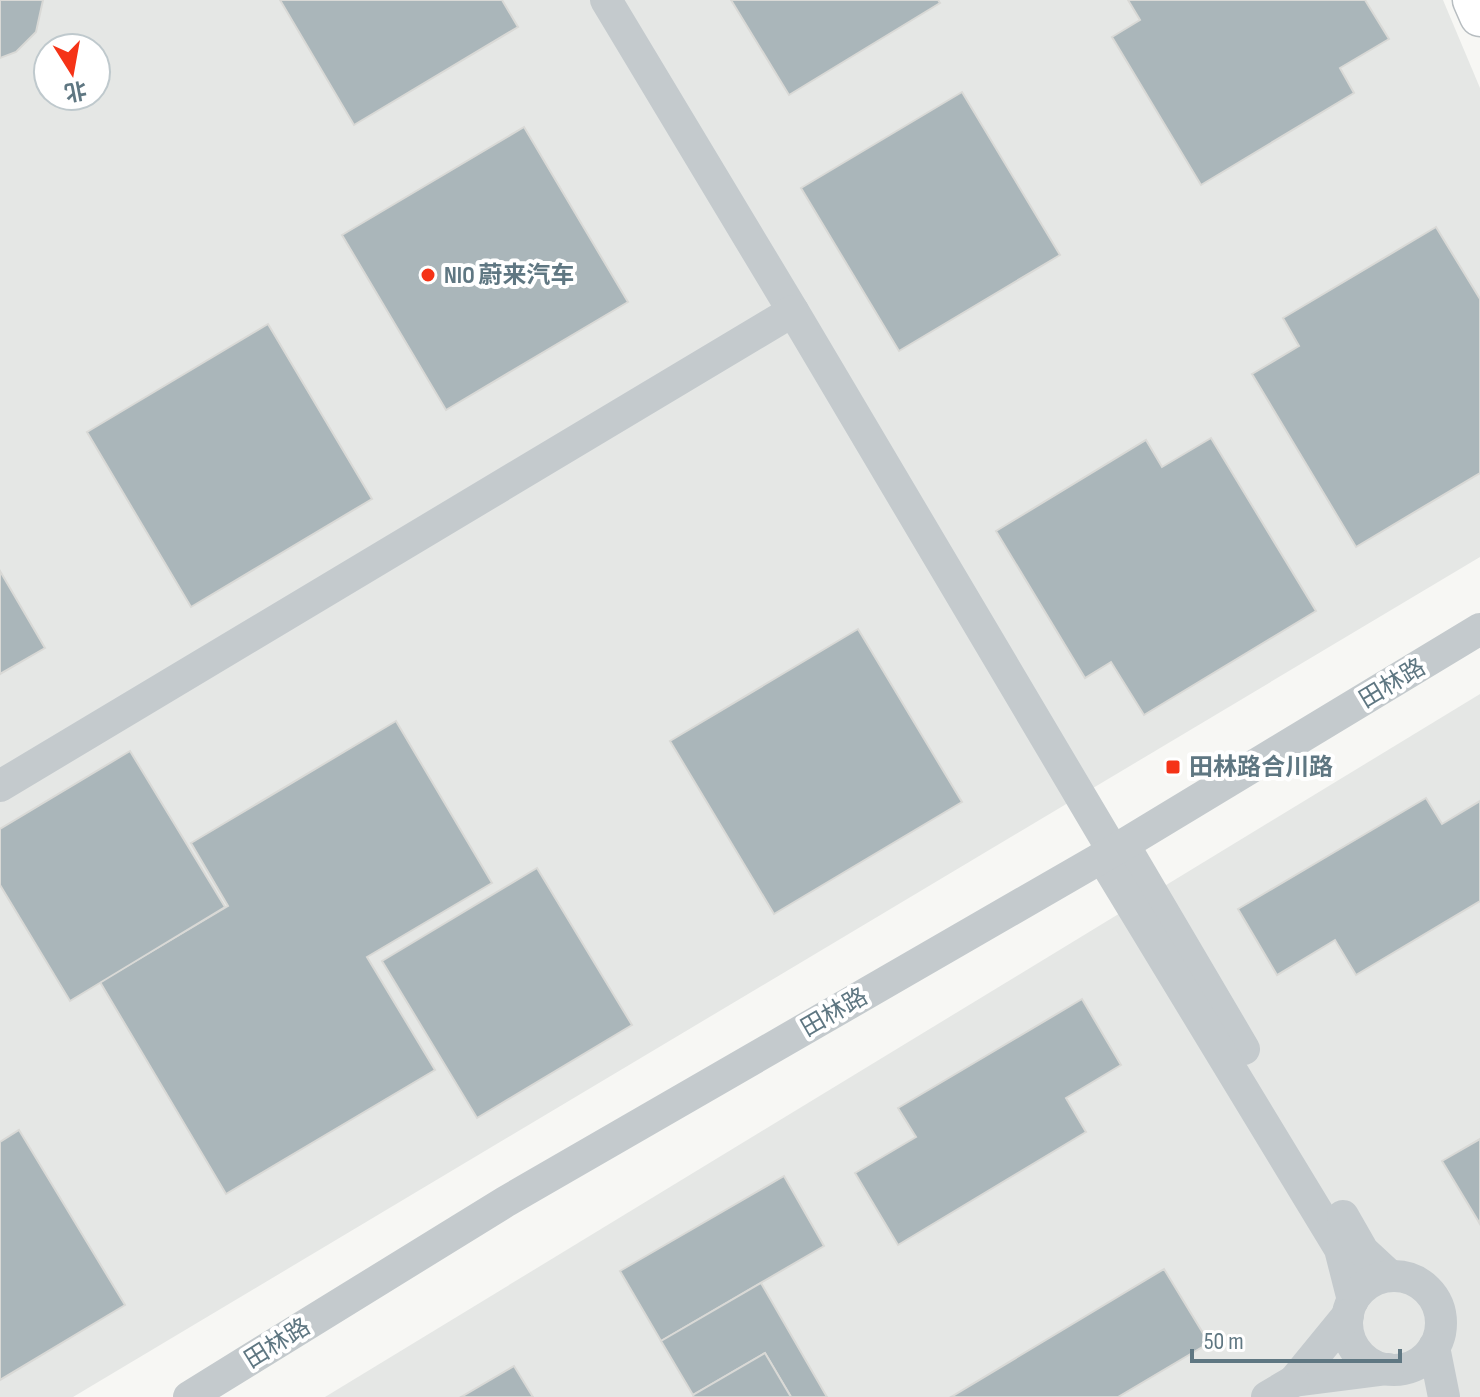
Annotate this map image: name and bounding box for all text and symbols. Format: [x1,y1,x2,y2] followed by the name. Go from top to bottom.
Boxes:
[32,32,112,112] north arrow
[62,75,89,106] text: 北
[444,261,574,290] place label: NIO 蔚来汽车
[419,266,437,284] marker: NIO 蔚来汽车
[1354,652,1431,714] street label: 田林路
[1189,753,1333,782] place label: 田林路合川路
[1164,758,1182,776] marker: 田林路合川路
[796,982,873,1043] street label: 田林路
[239,1312,315,1375] street label: 田林路
[1192,1313,1400,1363] scale bar
[1204,1327,1244,1356] text: 50 m

